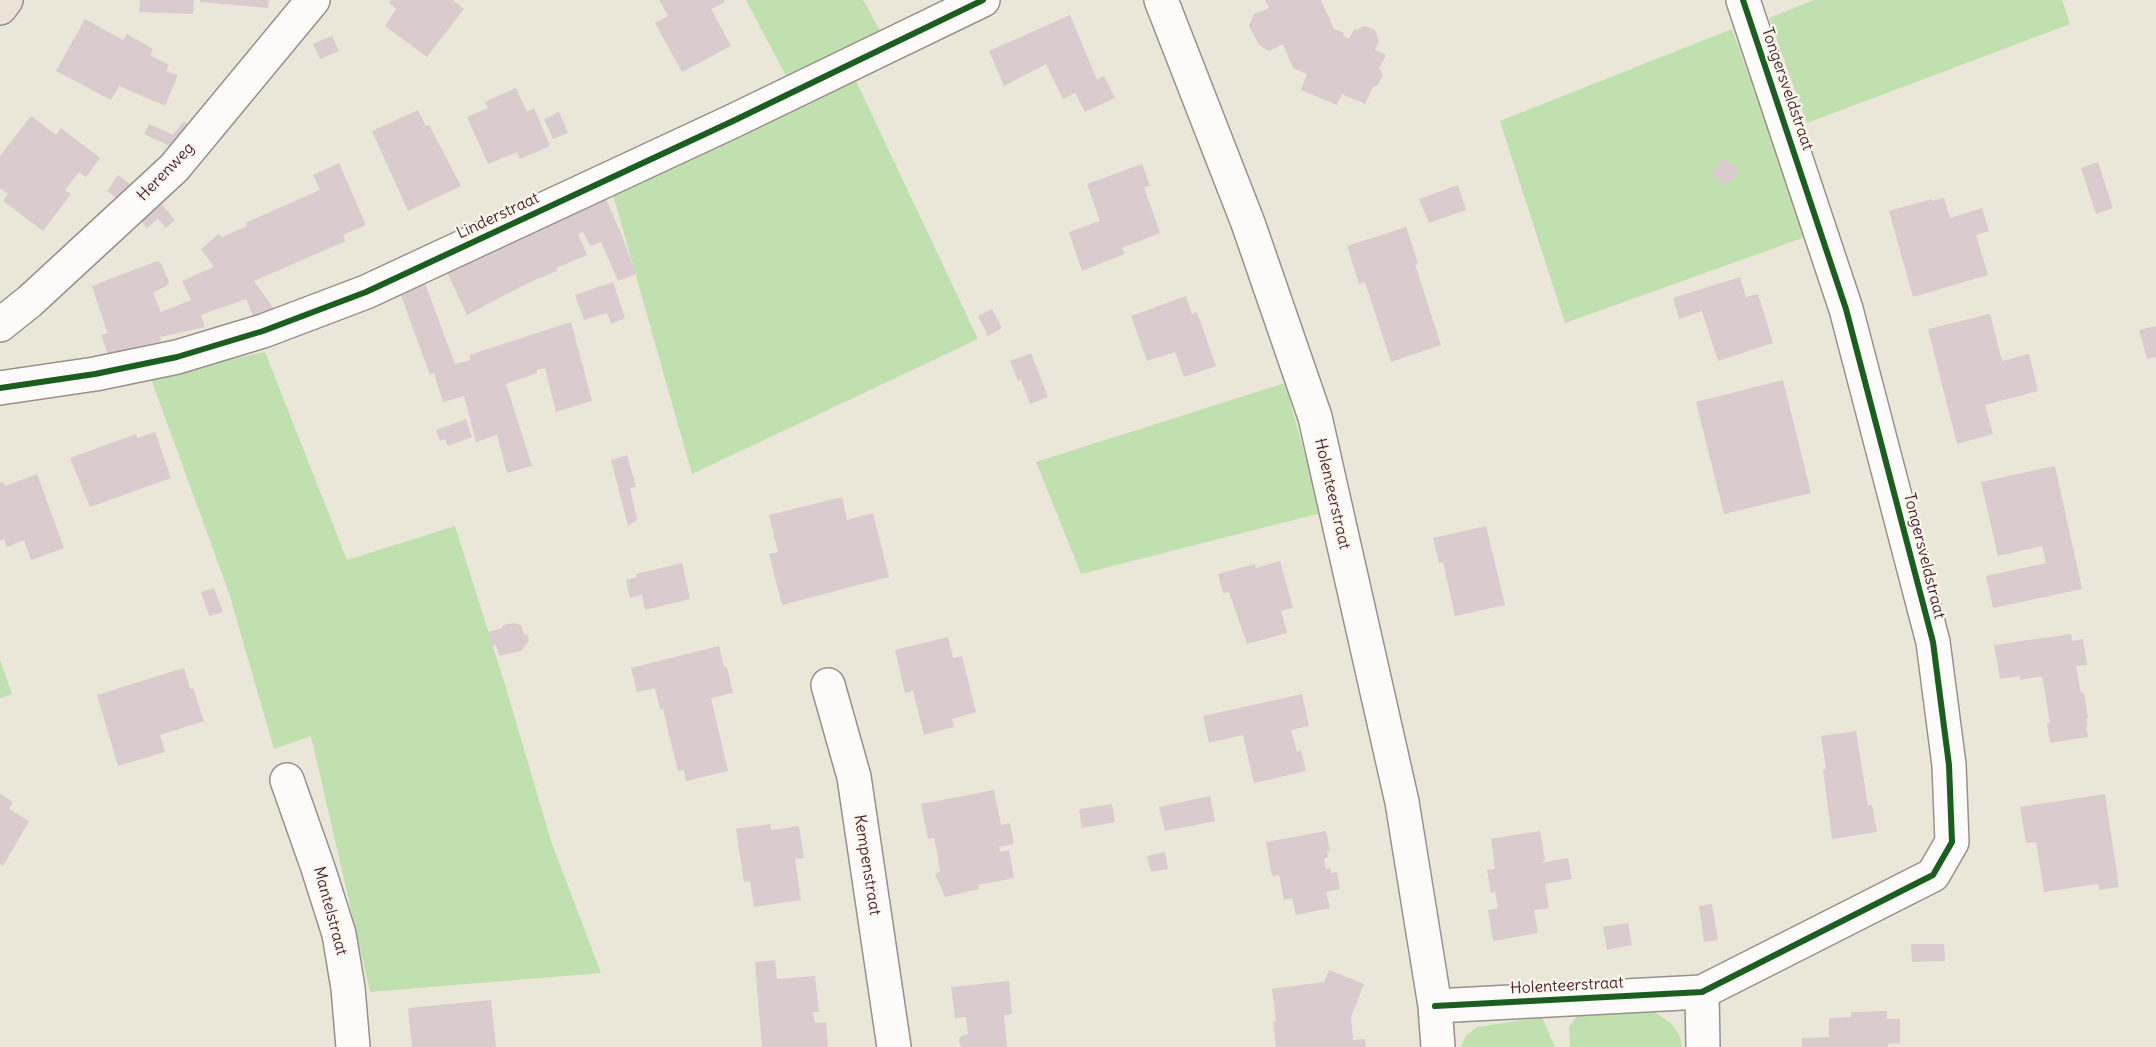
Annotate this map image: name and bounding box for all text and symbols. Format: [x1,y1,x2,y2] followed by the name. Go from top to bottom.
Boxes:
[1757,25,1817,153] street label: Tongersveldstraat
[133,139,199,205] street label: Herenweg
[454,189,542,243] street label: Linderstraat
[1310,437,1354,551] street label: Holenteerstraat
[1899,491,1949,621] street label: Tongersveldstraat
[850,813,884,917] street label: Kempenstraat
[309,864,351,958] street label: Mantelstraat
[1510,973,1624,999] street label: Holenteerstraat

